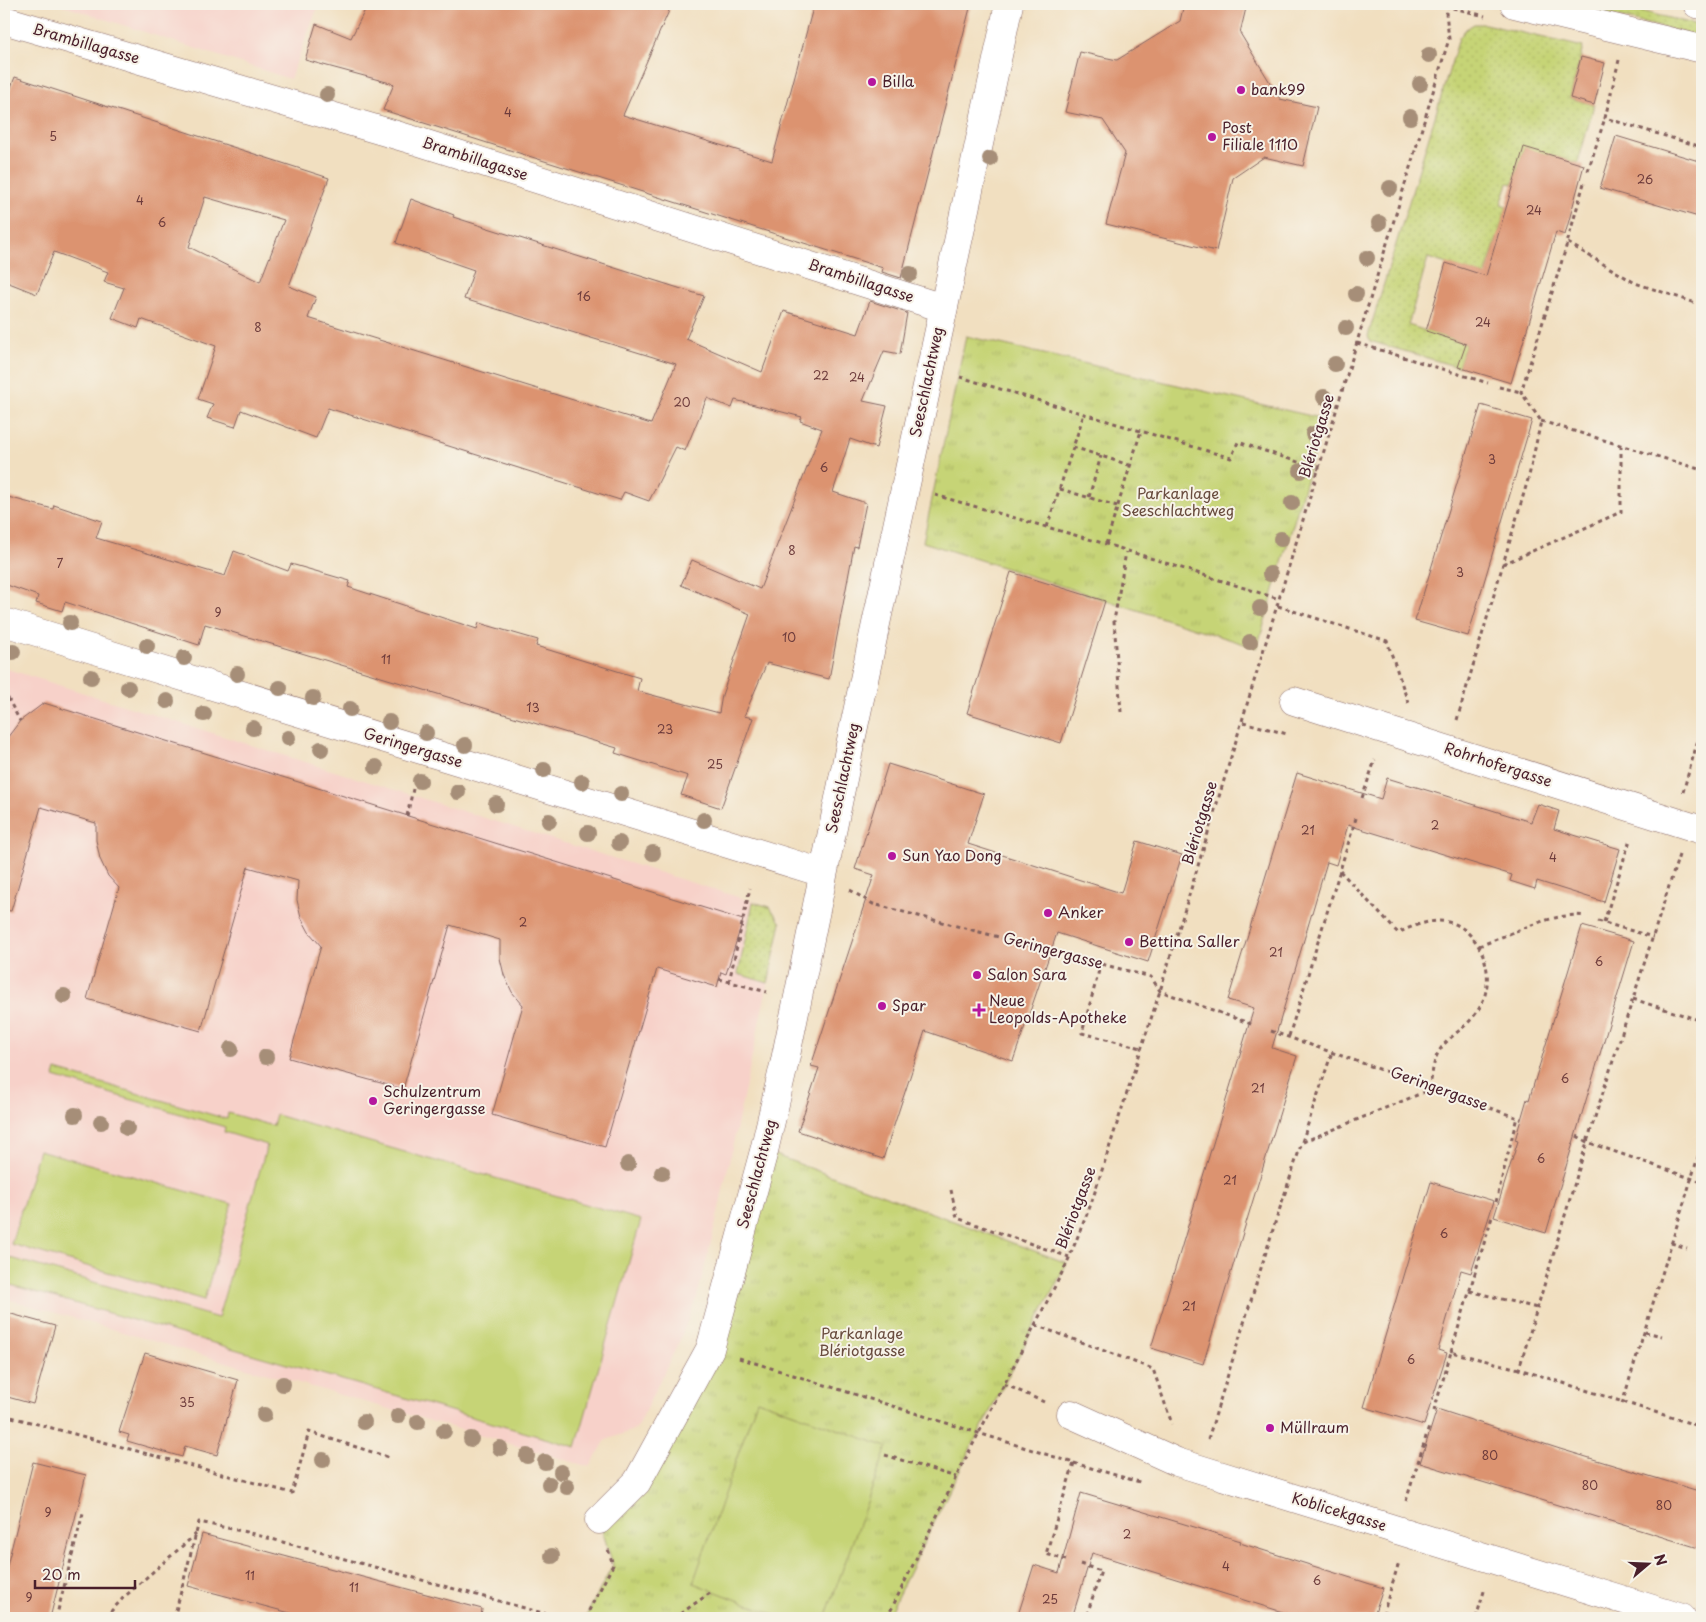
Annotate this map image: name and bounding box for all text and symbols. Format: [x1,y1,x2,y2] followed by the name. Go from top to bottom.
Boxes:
[30,16,143,69] street label: Brambillagasse
[882,69,915,92] place label: Billa
[866,76,878,88] marker: Billa
[1251,77,1305,100] place label: bank99
[1235,84,1247,96] marker: bank99
[504,103,512,121] house number: 4
[1222,115,1298,155] place label: Post Filiale 1110
[49,127,57,145] house number: 5
[419,130,532,186] street label: Brambillagasse
[1206,131,1218,143] marker: Post Filiale 1110
[1637,170,1653,188] house number: 26
[136,191,144,209] house number: 4
[1526,201,1542,219] house number: 24
[158,213,166,231] house number: 6
[805,252,918,308] street label: Brambillagasse
[577,287,591,305] house number: 16
[1475,313,1491,331] house number: 24
[254,318,262,336] house number: 8
[903,324,949,439] street label: Seeschlachtweg
[813,366,829,384] house number: 22
[849,368,865,386] house number: 24
[1292,391,1339,480] street label: Blériotgasse
[673,393,691,411] house number: 20
[1488,450,1496,468] house number: 3
[820,458,828,476] house number: 6
[1122,481,1234,521] park label: Parkanlage Seeschlachtweg
[788,541,796,559] house number: 8
[57,554,64,572] house number: 7
[1456,563,1464,581] house number: 3
[214,603,222,621] house number: 9
[782,628,796,646] house number: 10
[381,650,391,668] house number: 11
[526,698,540,716] house number: 13
[657,720,673,738] house number: 23
[819,720,865,835] street label: Seeschlachtweg
[361,721,466,773] street label: Geringergasse
[1442,735,1555,792] street label: Rohrhofergasse
[707,755,723,773] house number: 25
[1175,778,1222,867] street label: Blériotgasse
[1431,816,1439,834] house number: 2
[1301,821,1315,839] house number: 21
[902,843,1002,866] place label: Sun Yao Dong
[1549,848,1557,866] house number: 4
[886,850,898,862] marker: Sun Yao Dong
[1058,900,1103,923] place label: Anker
[1042,907,1054,919] marker: Anker
[519,913,527,931] house number: 2
[1001,925,1106,974] street label: Geringergasse
[1139,929,1240,952] place label: Bettina Saller
[1123,936,1135,948] marker: Bettina Saller
[1269,943,1283,961] house number: 21
[1595,952,1603,970] house number: 6
[987,962,1067,985] place label: Salon Sara
[971,969,983,981] marker: Salon Sara
[989,988,1127,1028] place label: Neue Leopolds-Apotheke
[892,993,926,1016] place label: Spar
[876,1000,888,1012] marker: Spar
[973,1004,985,1016] marker: Neue Leopolds-Apotheke
[1387,1059,1492,1116] street label: Geringergasse
[1561,1069,1569,1087] house number: 6
[383,1079,486,1119] place label: Schulzentrum Geringergasse
[1251,1079,1265,1097] house number: 21
[367,1095,379,1107] marker: Schulzentrum Geringergasse
[730,1116,781,1231] street label: Seeschlachtweg
[1537,1149,1545,1167] house number: 6
[1048,1163,1101,1252] street label: Blériotgasse
[1223,1171,1237,1189] house number: 21
[1440,1224,1448,1242] house number: 6
[1182,1297,1196,1315] house number: 21
[819,1321,905,1361] park label: Parkanlage Blériotgasse
[1407,1350,1415,1368] house number: 6
[179,1393,195,1411] house number: 35
[1280,1415,1349,1438] place label: Müllraum
[1264,1422,1276,1434] marker: Müllraum
[1482,1446,1498,1464] house number: 80
[1582,1476,1598,1494] house number: 80
[1289,1485,1390,1536] street label: Koblicekgasse
[1656,1496,1672,1514] house number: 80
[44,1503,52,1521] house number: 9
[1123,1525,1131,1543] house number: 2
[1624,1540,1674,1590] north arrow
[1649,1551,1672,1568] text: N
[35,1557,135,1589] scale bar
[1222,1557,1230,1575] house number: 4
[42,1562,81,1585] text: 20 m
[245,1566,255,1584] house number: 11
[1313,1571,1321,1589] house number: 6
[349,1578,359,1596] house number: 11
[25,1588,33,1606] house number: 9
[1042,1590,1058,1608] house number: 25

